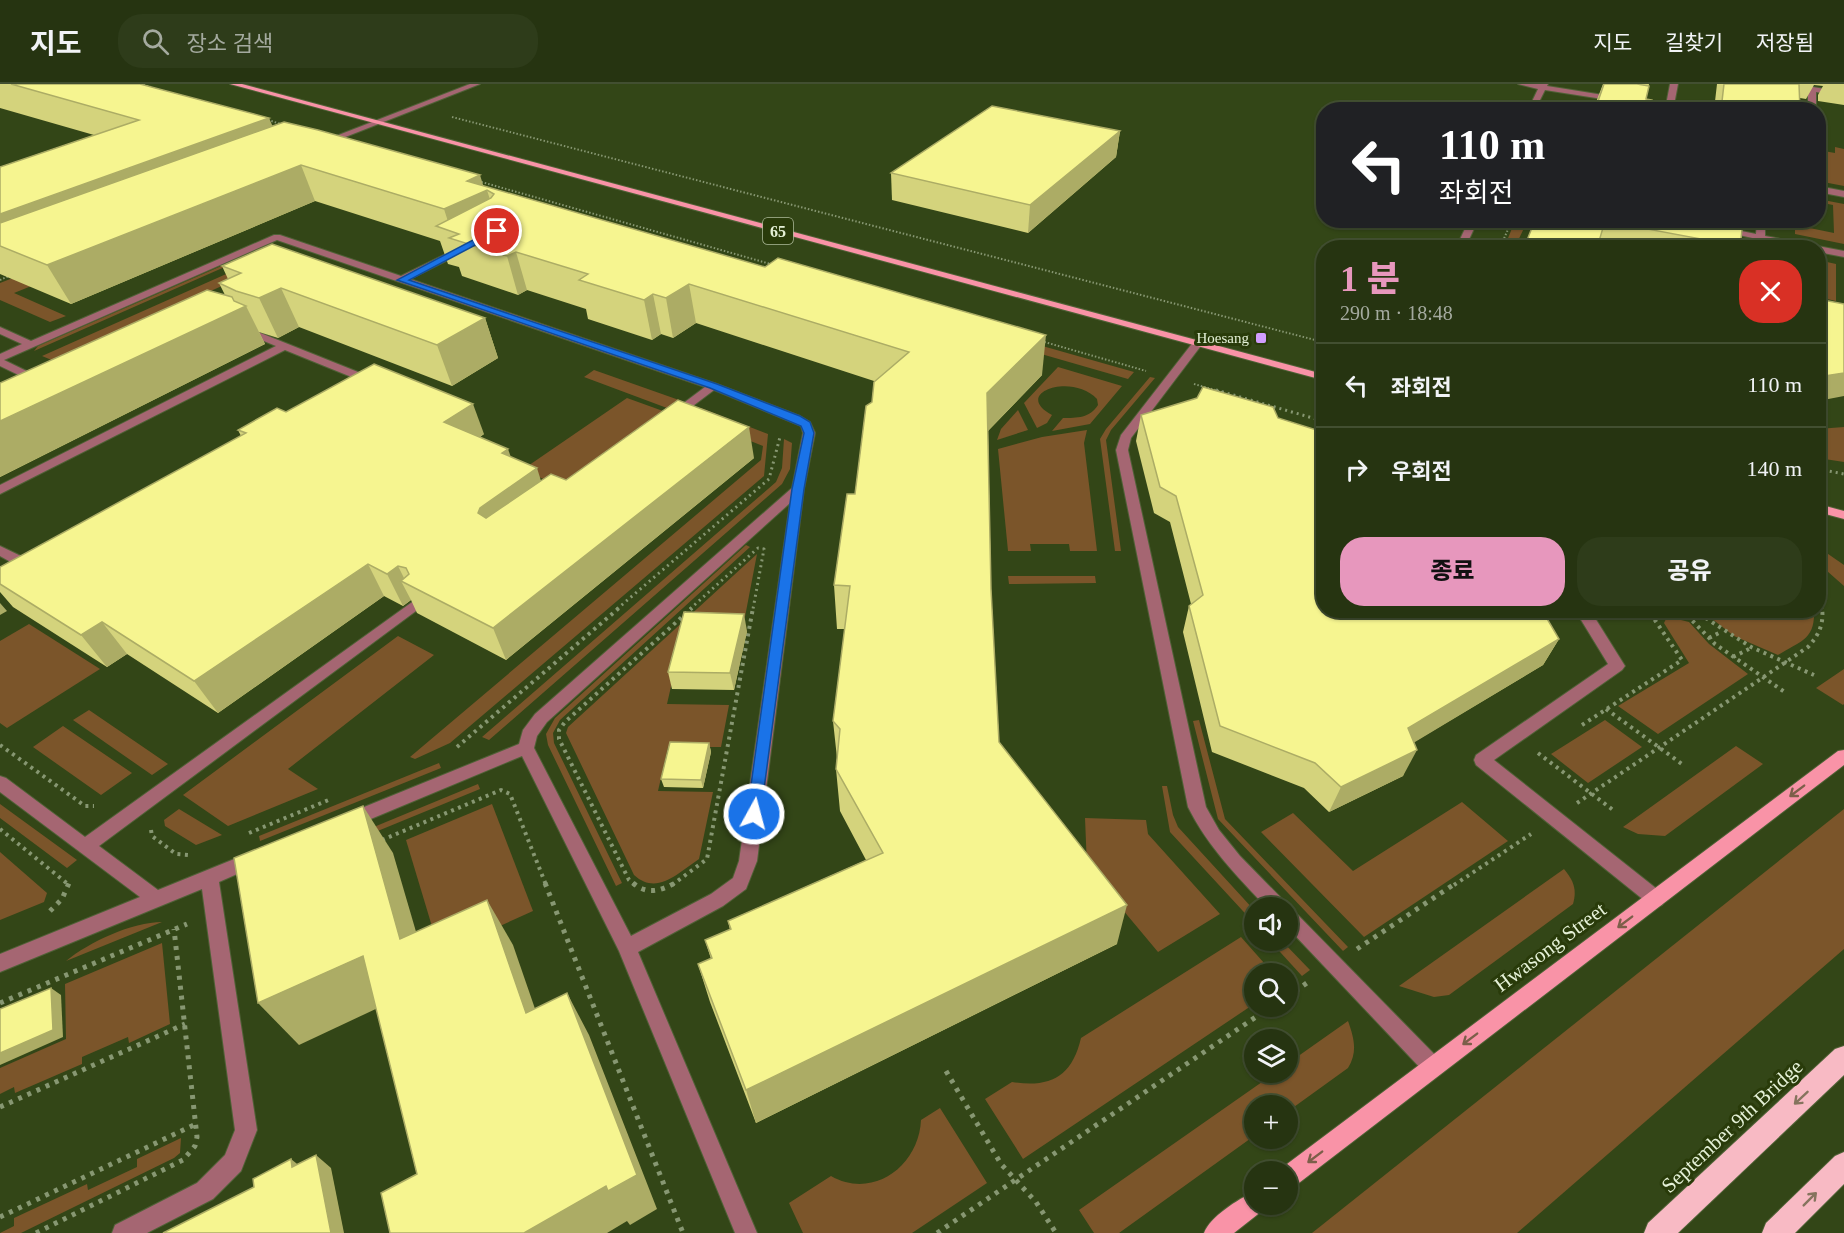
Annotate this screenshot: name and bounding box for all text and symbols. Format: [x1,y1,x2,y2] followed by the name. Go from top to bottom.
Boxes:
[118,14,538,68] search box
[139,25,172,58] icon: search
[30,28,82,59] text: 지도
[187,31,273,56] text: 장소 검색
[1593,31,1632,55] text: 지도
[1665,31,1723,55] text: 길찾기
[1756,31,1814,55] text: 저장됨
[1439,122,1545,168] text: 110 m
[1340,126,1418,204] icon: left
[1439,178,1514,208] text: 좌회전
[471,205,522,256] pin
[480,214,513,247] icon: arrive
[763,218,793,244] road number: 65
[1340,259,1400,299] text: 1 분
[1739,260,1802,323] button: close
[1340,302,1453,324] text: 290 m · 18:48
[1197,330,1249,346] place label: Hoesang
[1254,331,1268,345] marker: Hoesang
[1340,369,1373,402] icon: left
[1747,372,1802,397] text: 110 m
[1391,375,1452,400] text: 좌회전
[1340,453,1373,486] icon: right
[1746,456,1802,481] text: 140 m
[1391,459,1452,484] text: 우회전
[1340,537,1565,606] button: 종료
[1577,537,1802,606] button: 공유
[722,782,786,846] position arrow
[1790,785,1806,797] one-way arrow
[1244,897,1298,1215] map controls
[1244,897,1298,951] button: sound
[1489,897,1611,997] street label: Hwasong Street
[1618,915,1634,928] one-way arrow
[1244,963,1298,1017] button: search
[1244,1029,1298,1083] button: layers
[1462,1033,1478,1046] one-way arrow
[1656,1054,1808,1198] street label: September 9th Bridge
[1794,1091,1809,1105] one-way arrow
[1244,1095,1298,1149] button: +
[1307,1151,1323,1164] one-way arrow
[1244,1161,1298,1215] button: −
[1803,1191,1817,1206] one-way arrow

